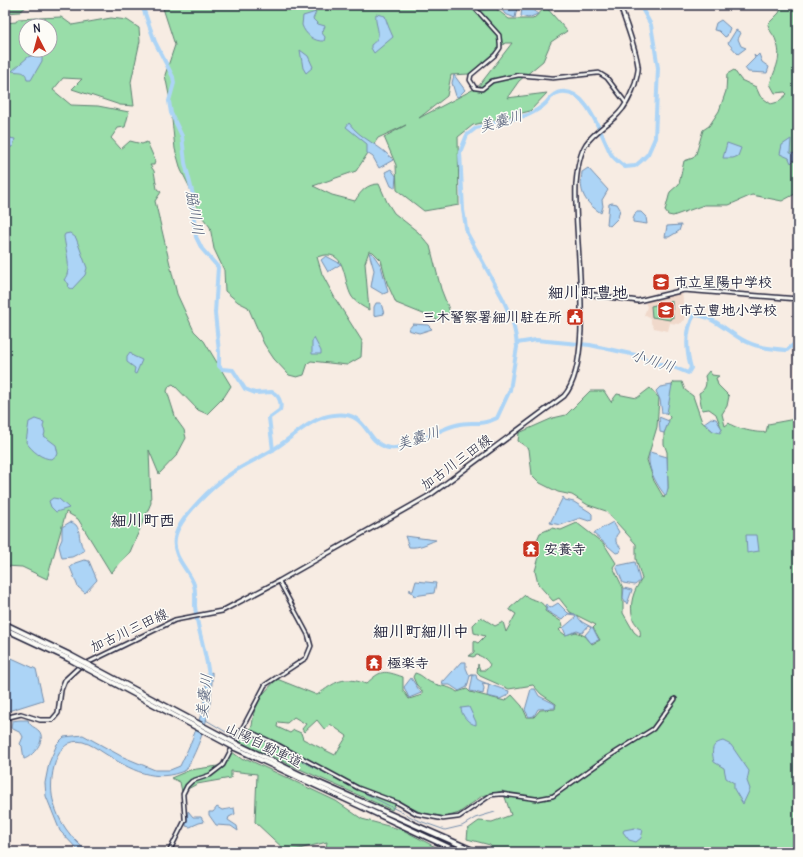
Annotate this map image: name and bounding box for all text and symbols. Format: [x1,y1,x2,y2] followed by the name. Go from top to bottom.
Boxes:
[18,18,58,58] north arrow
[32,21,41,35] text: N
[477,105,525,136] water label: 美嚢川
[183,189,208,237] water label: 脇川川
[651,272,671,292] school or university icon: 市立星陽中学校
[674,273,772,291] place label: 市立星陽中学校
[548,282,628,302] district label: 細川町豊地
[656,300,676,320] school or university icon: 市立豊地小学校
[679,301,777,319] place label: 市立豊地小学校
[565,307,585,327] public building icon: 三木警察署細川駐在所
[422,308,562,326] place label: 三木警察署細川駐在所
[629,345,677,376] water label: 小川川
[394,422,442,454] water label: 美嚢川
[417,430,495,494] street label: 加古川三田線
[111,510,175,530] district label: 細川町西
[521,539,541,559] temple icon: 安養寺
[544,540,586,558] place label: 安養寺
[87,604,171,656] street label: 加古川三田線
[373,621,469,641] district label: 細川町細川中
[364,653,384,673] temple icon: 極楽寺
[387,654,429,672] place label: 極楽寺
[191,672,216,719] water label: 美嚢川
[222,718,306,772] street label: 山陽自動車道

